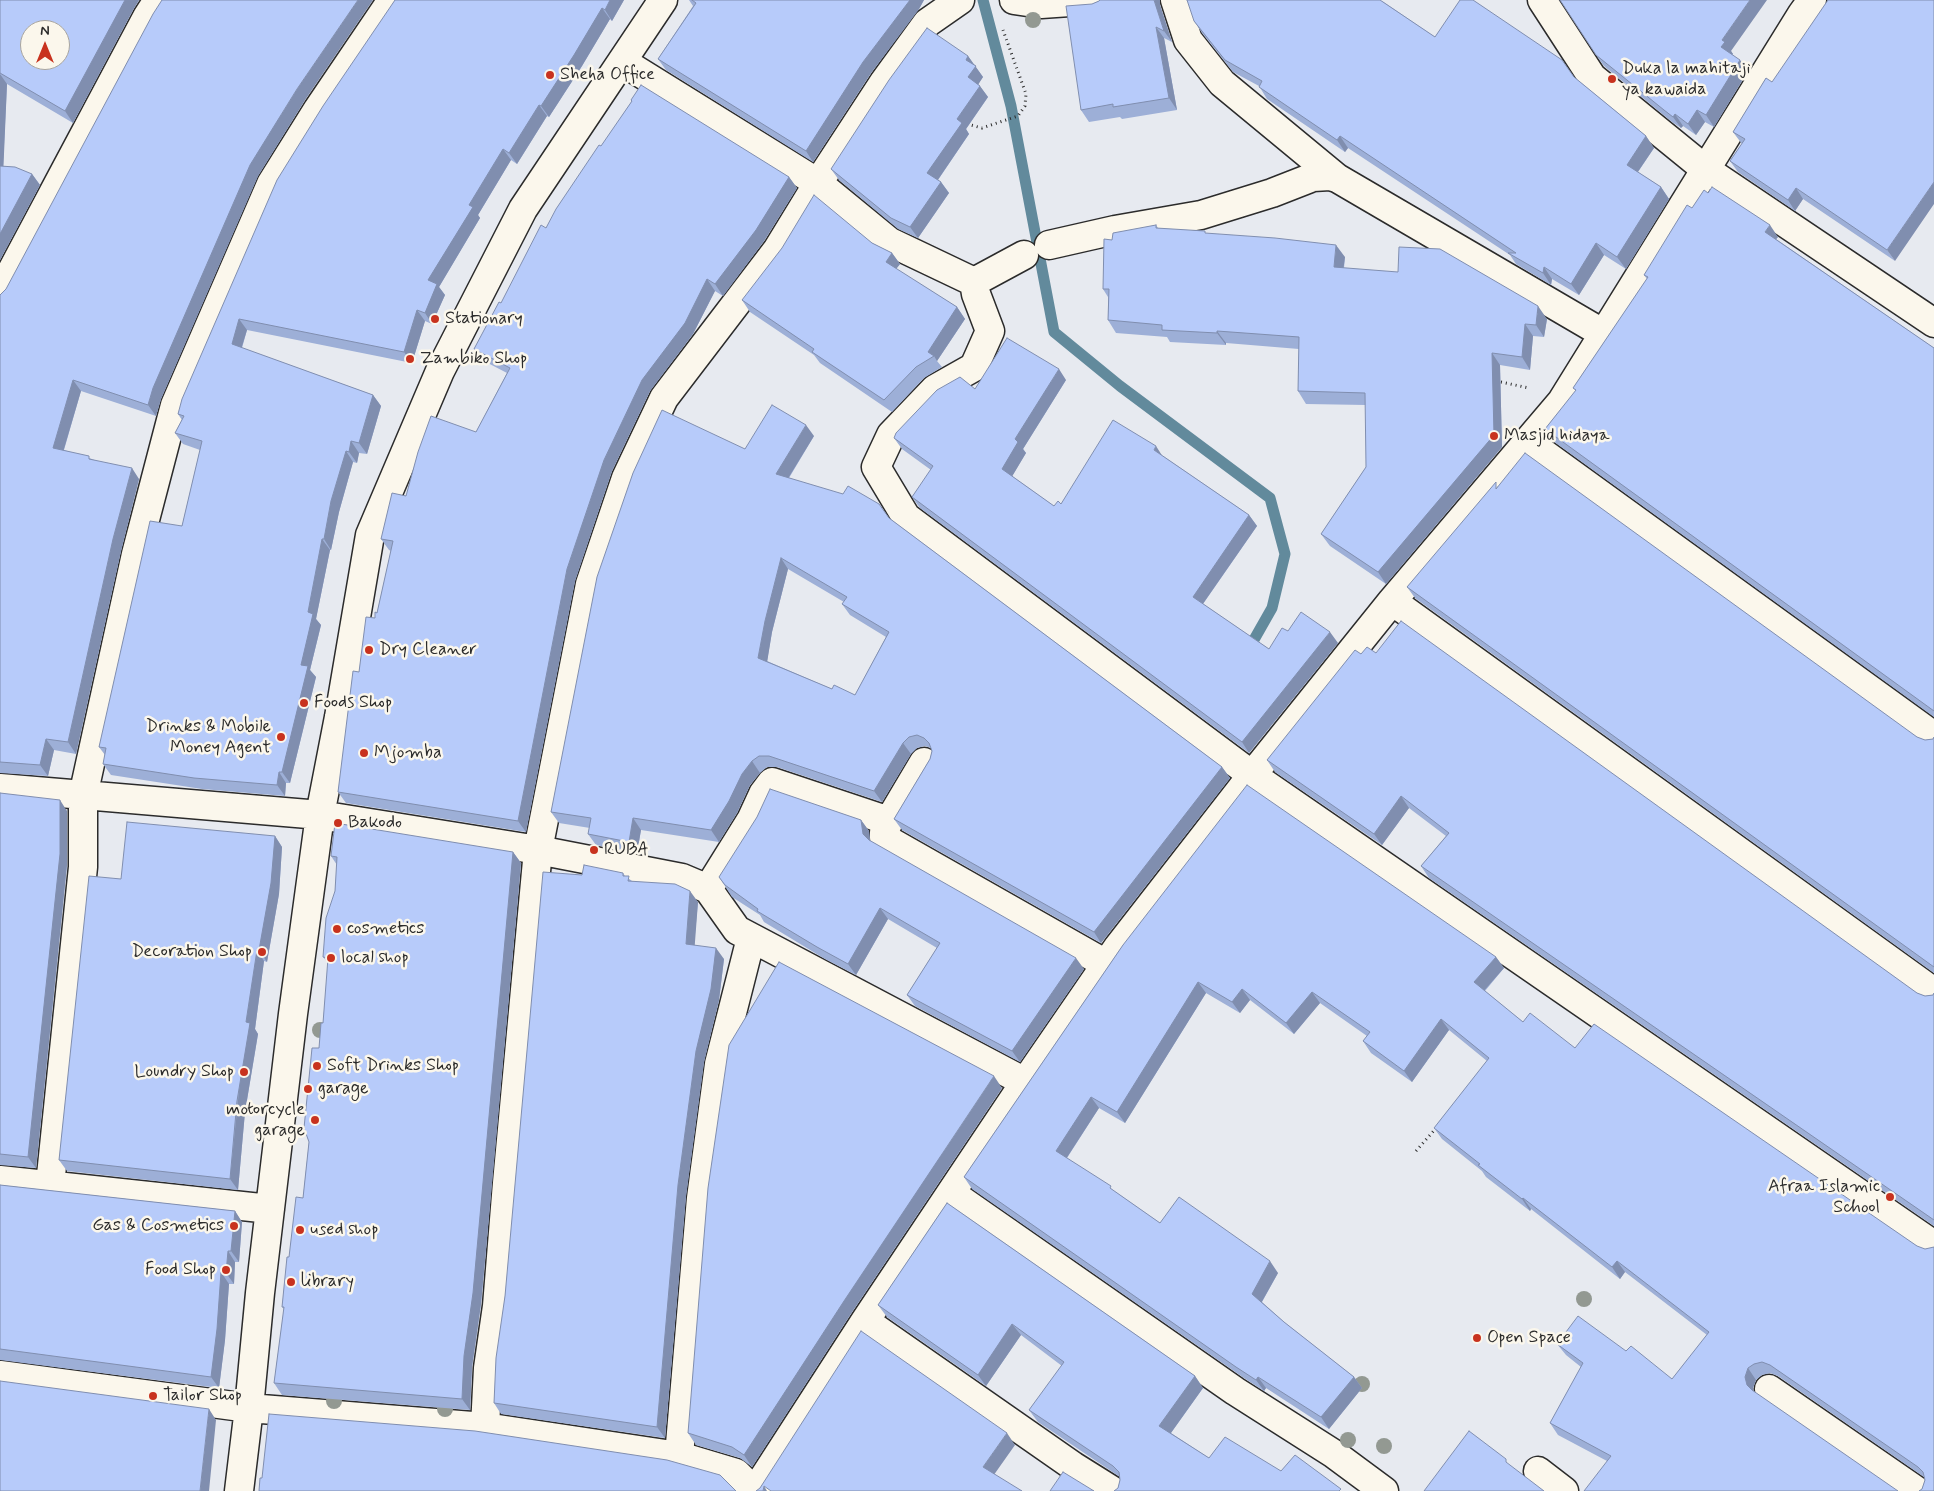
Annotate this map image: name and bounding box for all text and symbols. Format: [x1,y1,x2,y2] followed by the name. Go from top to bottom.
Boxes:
[20,20,70,70] north arrow
[40,22,50,40] text: N
[1622,58,1750,100] place label: Duka la mahitaji ya kawaida
[560,64,655,86] place label: Sheha Office
[544,69,556,81] marker: Sheha Office
[1606,73,1618,85] marker: Duka la mahitaji ya kawaida
[445,308,523,330] place label: Stationary
[429,313,441,325] marker: Stationary
[420,348,527,370] place label: Zambiko Shop
[404,353,416,365] marker: Zambiko Shop
[1504,425,1609,447] place label: Masjid hidaya
[1488,430,1500,442] marker: Masjid hidaya
[379,639,477,661] place label: Dry Cleaner
[363,644,375,656] marker: Dry Cleaner
[314,692,392,714] place label: Foods Shop
[298,697,310,709] marker: Foods Shop
[146,716,271,759] place label: Drinks & Mobile Money Agent
[275,731,287,743] marker: Drinks & Mobile Money Agent
[374,742,442,764] place label: Mjomba
[358,747,370,759] marker: Mjomba
[348,812,402,834] place label: Bakodo
[332,817,344,829] marker: Bakodo
[604,839,649,861] place label: RUBA
[588,844,600,856] marker: RUBA
[347,918,424,940] place label: cosmetics
[331,923,343,935] marker: cosmetics
[132,941,252,963] place label: Decoration Shop
[256,946,268,958] marker: Decoration Shop
[341,947,409,969] place label: local shop
[325,952,337,964] marker: local shop
[327,1055,459,1077] place label: Soft Drinks Shop
[311,1060,323,1072] marker: Soft Drinks Shop
[134,1061,234,1083] place label: Loundry Shop
[238,1066,250,1078] marker: Loundry Shop
[318,1078,369,1100] place label: garage
[302,1083,314,1095] marker: garage
[226,1099,305,1142] place label: motorcycle garage
[309,1114,321,1126] marker: motorcycle garage
[1768,1176,1880,1218] place label: Afraa Islamic School
[1884,1191,1896,1203] marker: Afraa Islamic School
[92,1215,224,1237] place label: Gas & Cosmetics
[310,1219,378,1241] place label: used shop
[228,1220,240,1232] marker: Gas & Cosmetics
[294,1224,306,1236] marker: used shop
[145,1259,216,1281] place label: Food Shop
[220,1264,232,1276] marker: Food Shop
[301,1271,354,1293] place label: library
[285,1276,297,1288] marker: library
[1487,1327,1571,1349] place label: Open Space
[1471,1332,1483,1344] marker: Open Space
[163,1385,242,1407] place label: Tailor Shop
[147,1390,159,1402] marker: Tailor Shop

